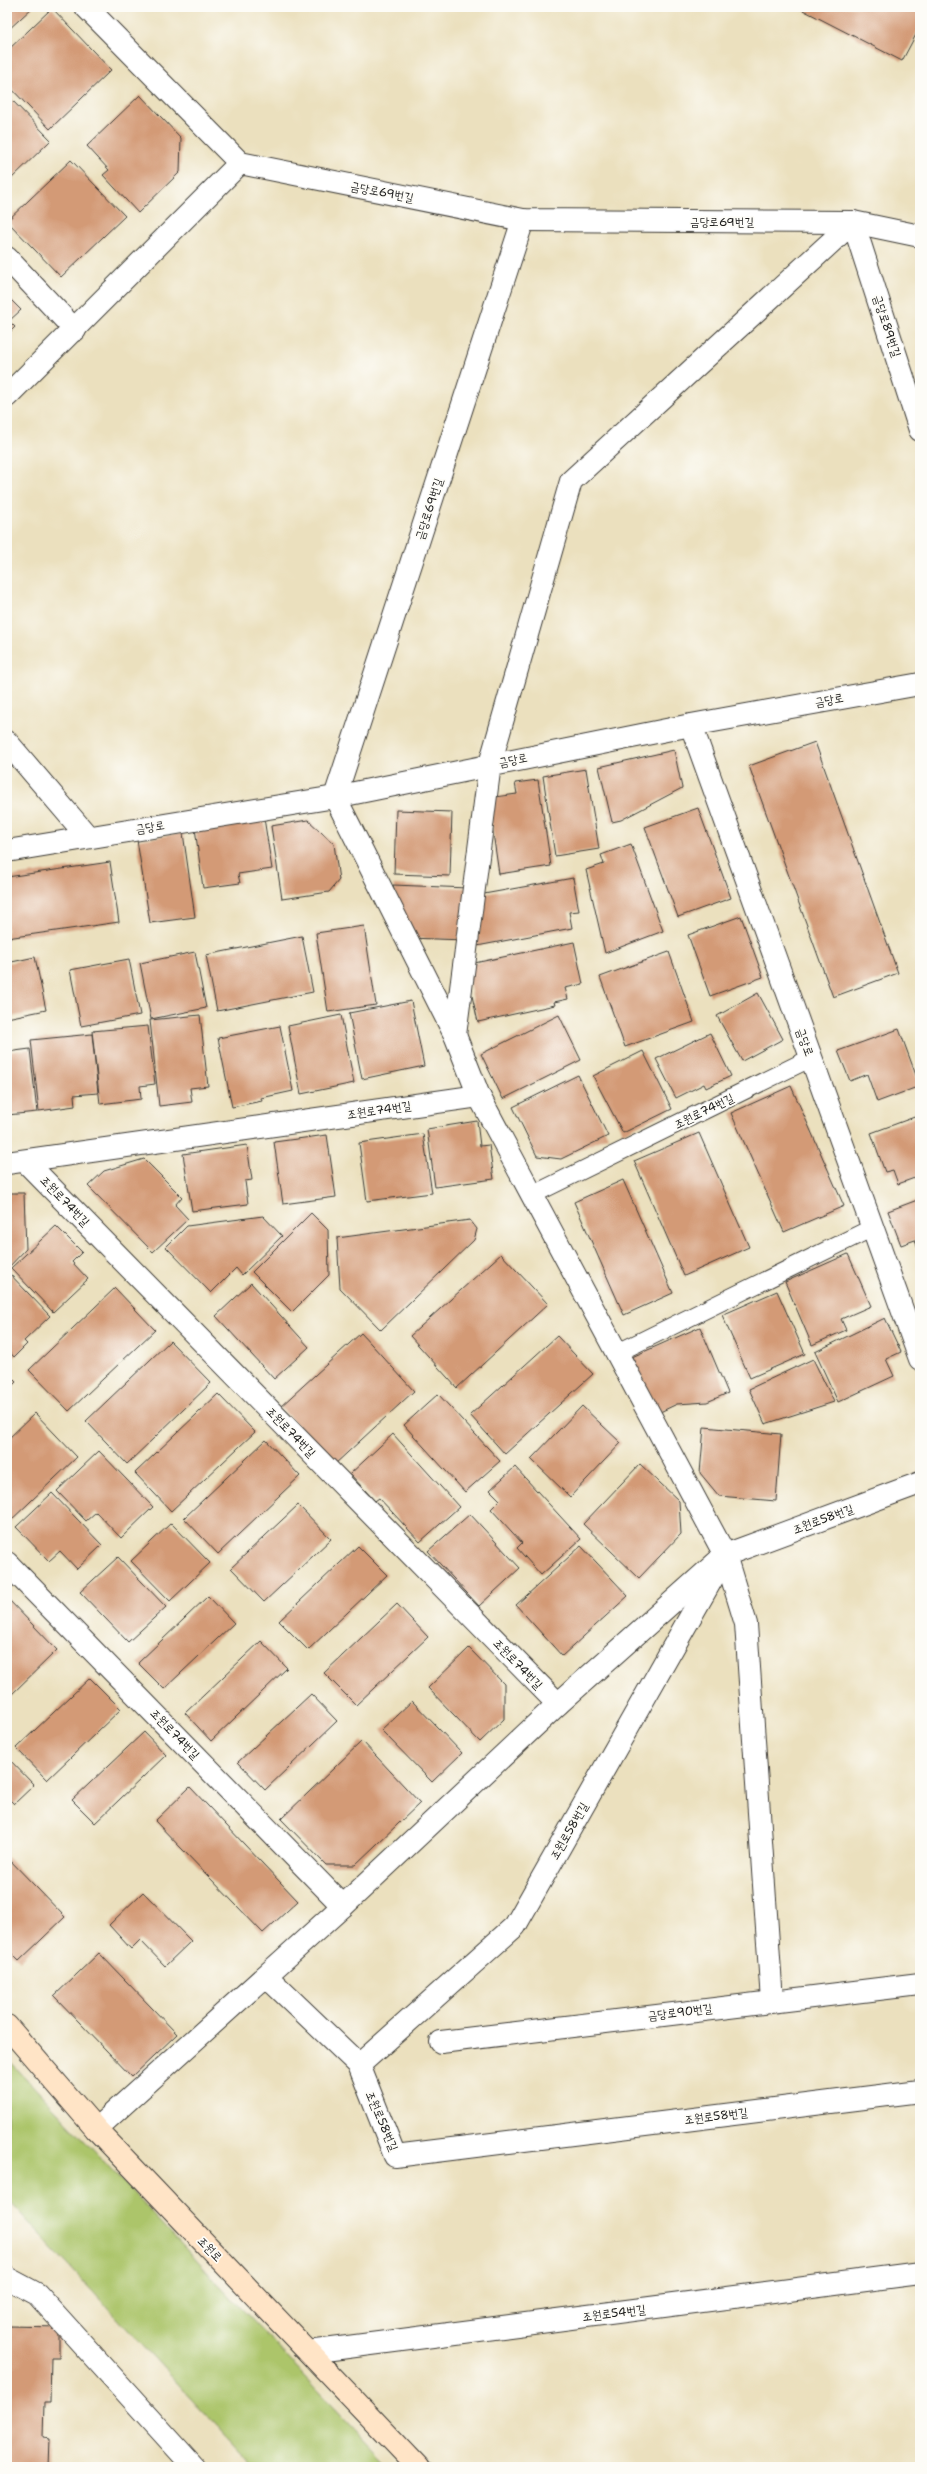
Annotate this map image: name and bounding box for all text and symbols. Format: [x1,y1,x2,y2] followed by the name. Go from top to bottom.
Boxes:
[349,178,415,206] street label: 금당로69번길
[690,214,754,230] street label: 금당로69번길
[869,293,905,359] street label: 금당로89번길
[411,476,447,542] street label: 금당로69번길
[813,690,845,710] street label: 금당로
[497,749,529,771] street label: 금당로
[134,817,166,837] street label: 금당로
[793,1026,817,1058] street label: 금당로
[671,1090,737,1132] street label: 조원로74번길
[346,1098,412,1122] street label: 조원로74번길
[37,1172,93,1230] street label: 조원로74번길
[263,1403,319,1461] street label: 조원로74번길
[790,1500,856,1537] street label: 조원로58번길
[490,1635,546,1693] street label: 조원로74번길
[147,1705,203,1763] street label: 조원로74번길
[546,1799,592,1863] street label: 조원로58번길
[647,2000,714,2024] street label: 금당로90번길
[362,2089,402,2154] street label: 조원로58번길
[683,2104,749,2128] street label: 조원로58번길
[194,2233,226,2265] street label: 조원로
[581,2301,647,2325] street label: 조원로54번길

